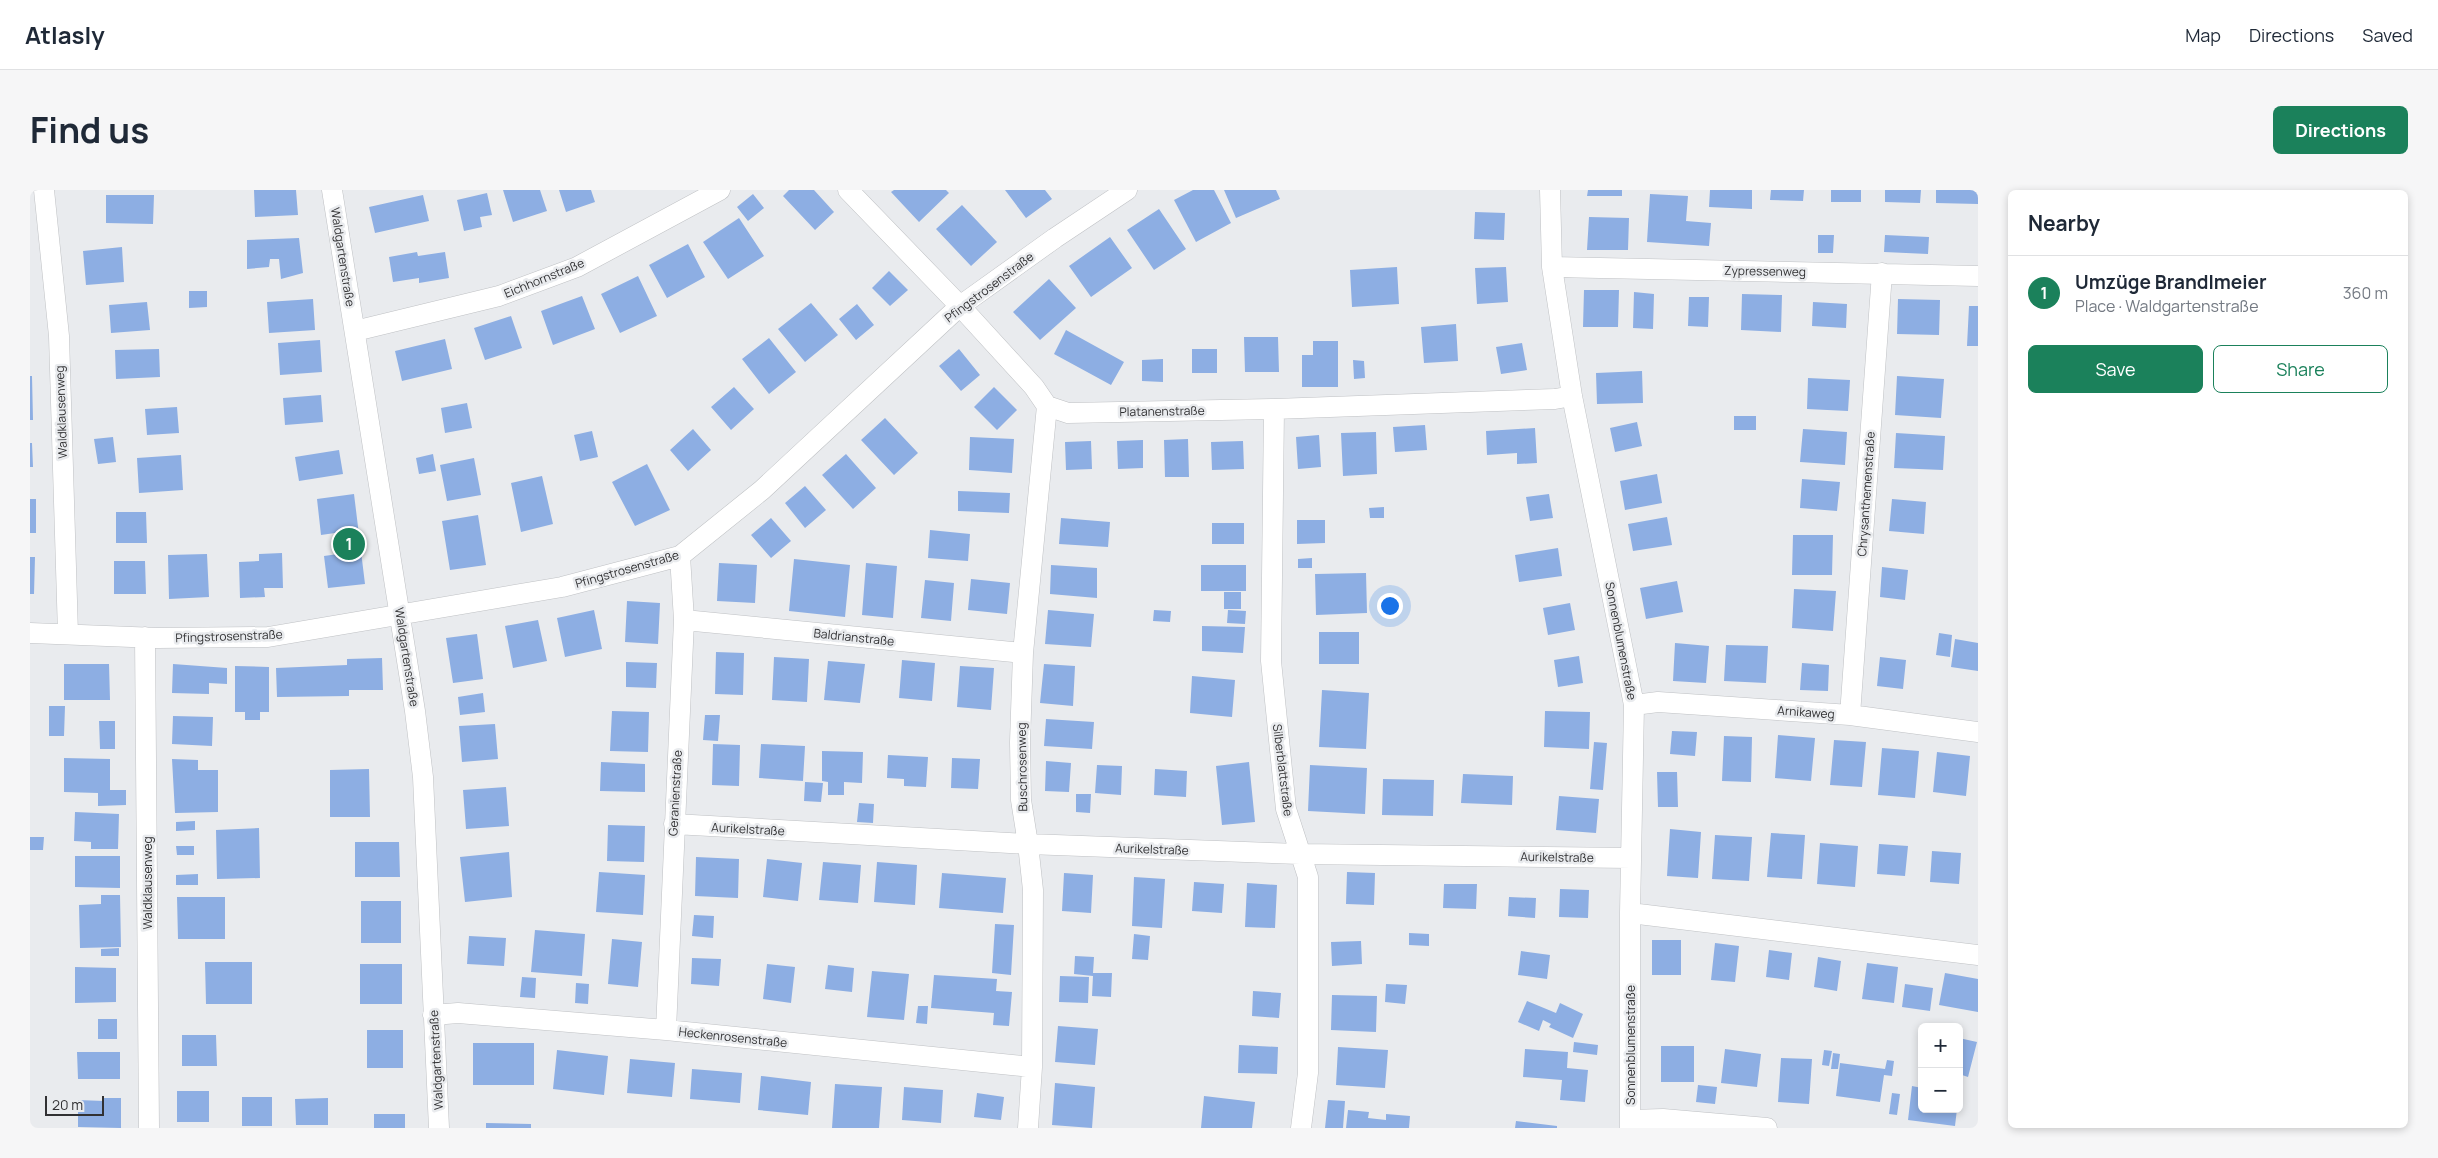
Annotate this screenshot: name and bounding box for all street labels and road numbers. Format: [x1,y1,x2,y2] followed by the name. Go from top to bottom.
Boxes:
[327,206,359,308] street label: Waldgartenstraße
[941,248,1037,326] street label: Pfingstrosenstraße
[501,254,587,302] street label: Eichhornstraße
[1724,262,1806,280] street label: Zypressenweg
[51,365,71,459] street label: Waldklausenweg
[1119,402,1205,420] street label: Platanenstraße
[1853,431,1879,557] street label: Chrysanthemenstraße
[573,546,681,592] street label: Pfingstrosenstraße
[1601,581,1641,701] street label: Sonnenblumenstraße
[391,606,423,708] street label: Waldgartenstraße
[813,624,895,650] street label: Baldrianstraße
[175,626,283,646] street label: Pfingstrosenstraße
[1777,702,1835,722] street label: Arnikaweg
[1013,722,1031,812] street label: Buschrosenweg
[1269,723,1297,817] street label: Silberblattstraße
[664,750,686,836] street label: Geranienstraße
[711,819,785,839] street label: Aurikelstraße
[139,836,156,930] street label: Waldklausenweg
[1115,839,1189,859] street label: Aurikelstraße
[1520,848,1594,866] street label: Aurikelstraße
[1622,985,1639,1105] street label: Sonnenblumenstraße
[425,1010,447,1110] street label: Waldgartenstraße
[678,1023,788,1051] street label: Heckenrosenstraße

